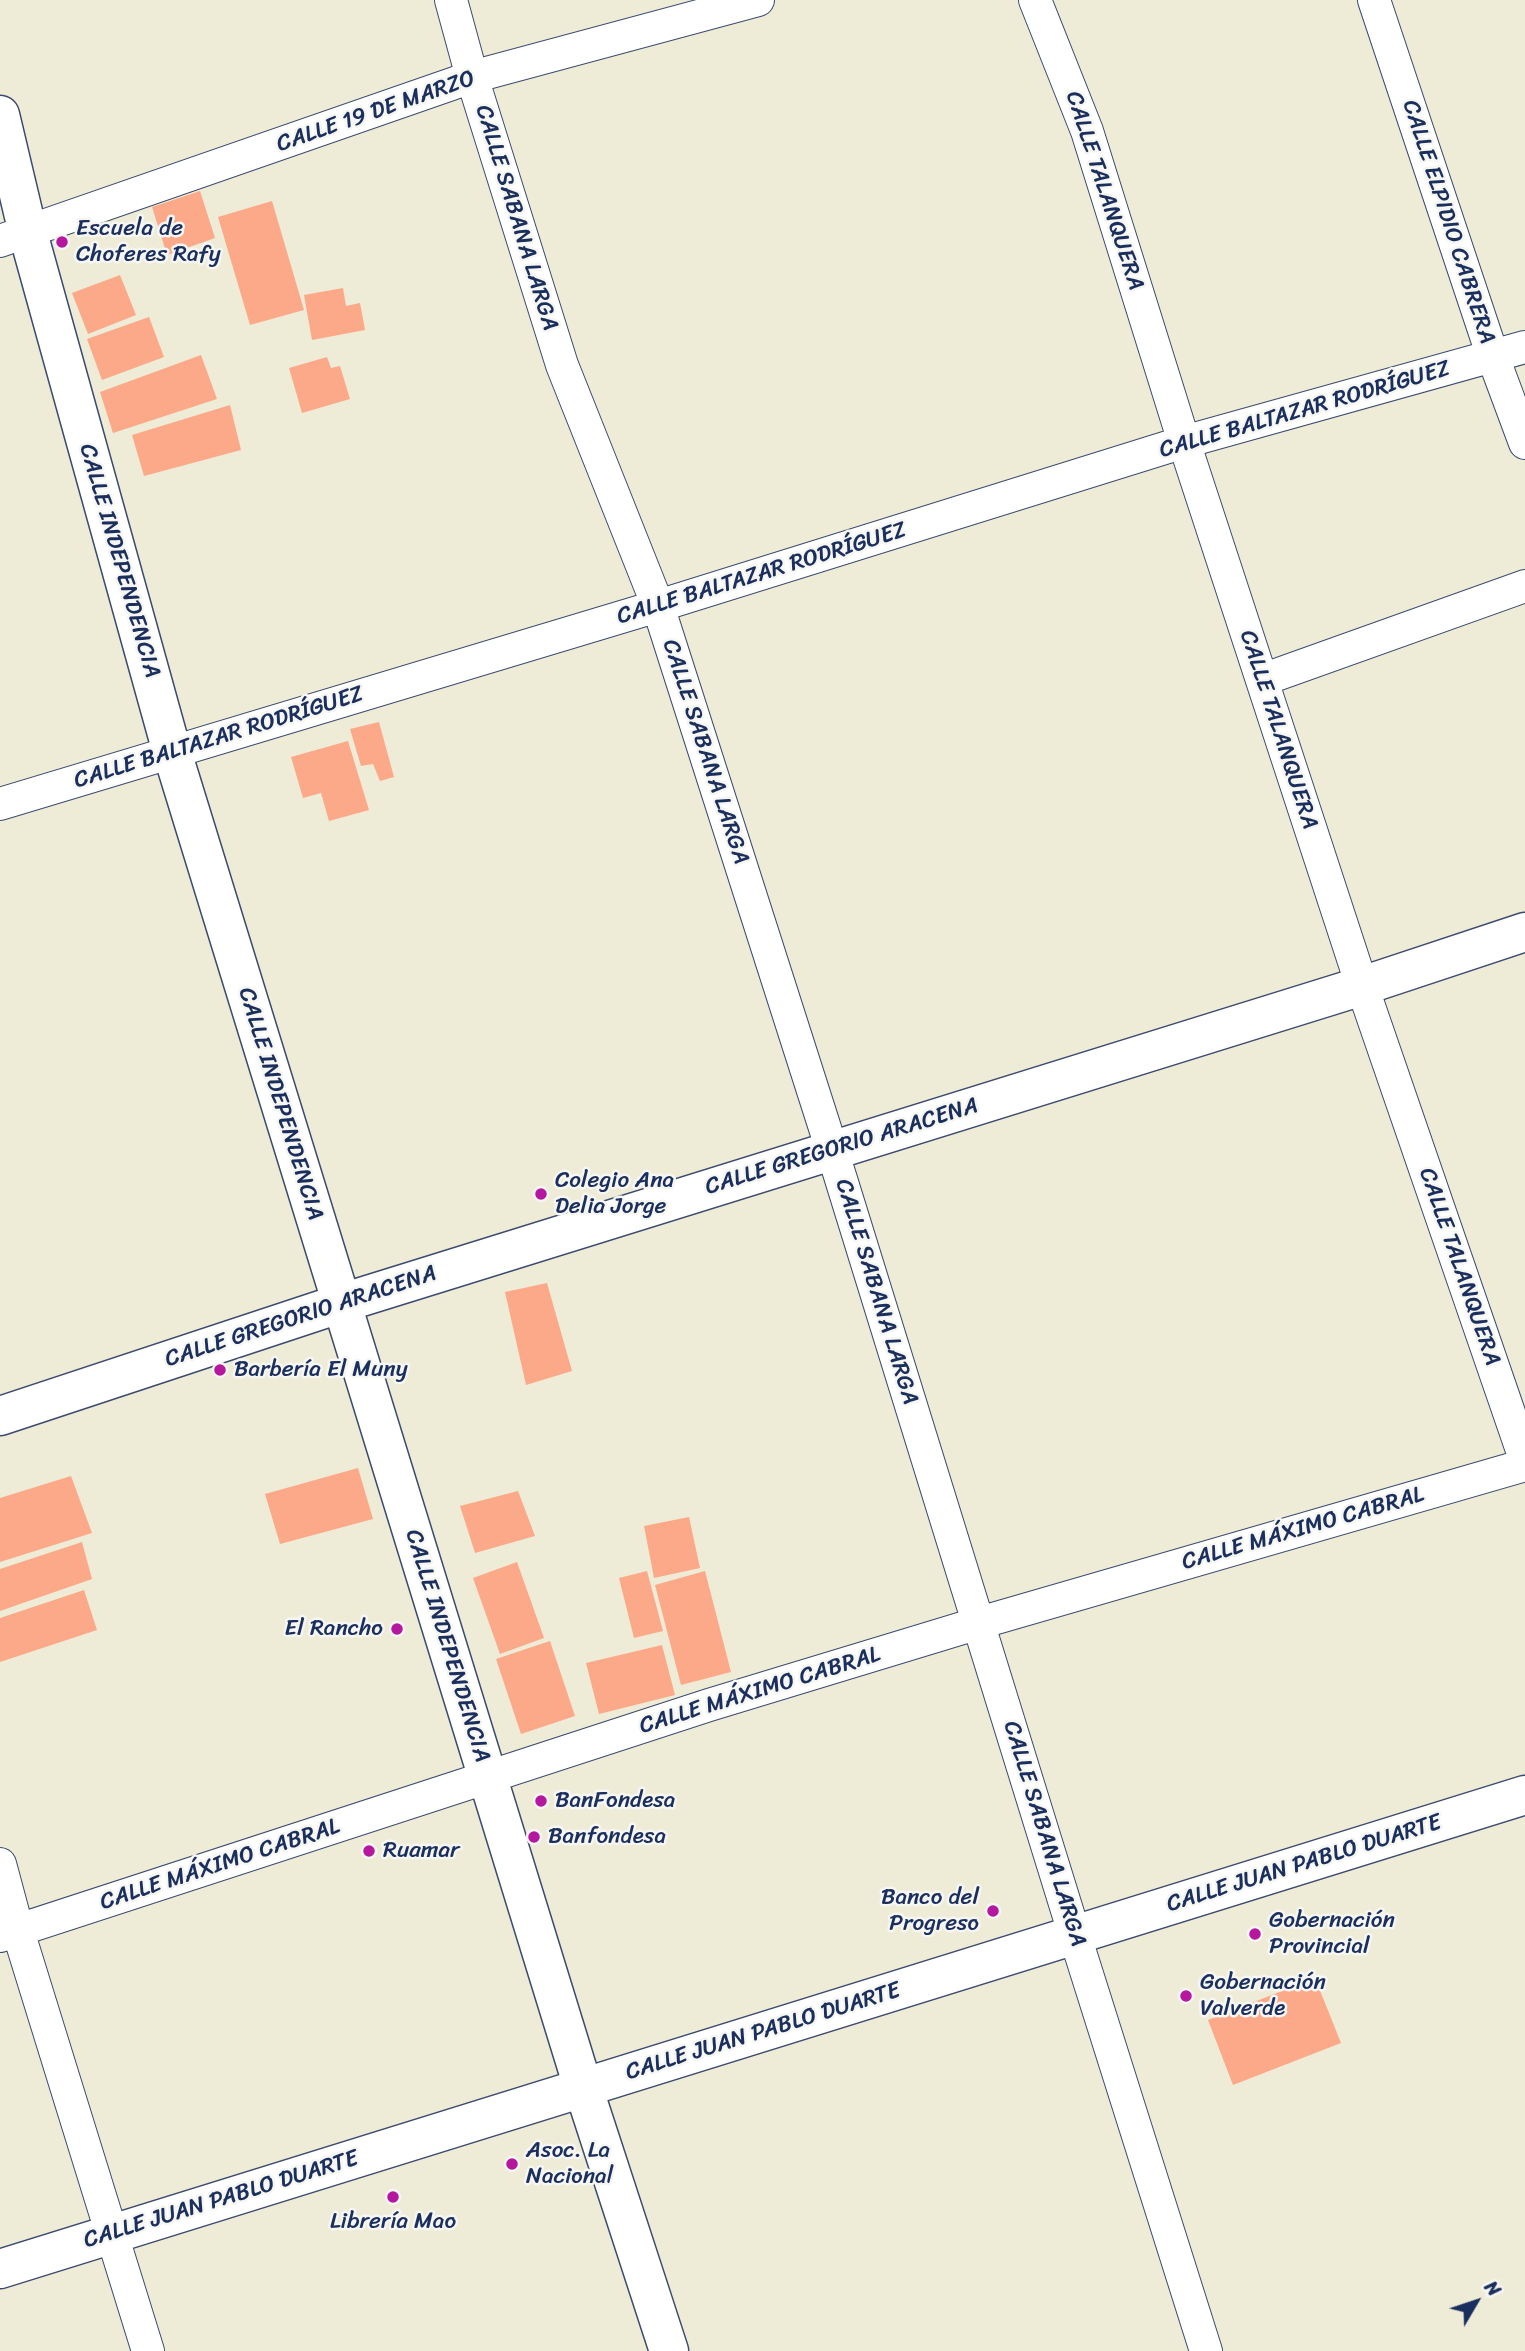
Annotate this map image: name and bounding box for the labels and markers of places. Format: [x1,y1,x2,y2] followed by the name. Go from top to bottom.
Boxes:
[76,215,221,269] place label: Escuela de Choferes Rafy
[54,234,70,250] marker: Escuela de Choferes Rafy
[555,1167,674,1221] place label: Colegio Ana Delia Jorge
[533,1186,549,1202] marker: Colegio Ana Delia Jorge
[234,1356,408,1384] place label: Barbería El Muny
[212,1362,228,1378] marker: Barbería El Muny
[285,1615,383,1643] place label: El Rancho
[389,1621,405,1637] marker: El Rancho
[555,1787,675,1815] place label: BanFondesa
[533,1793,549,1809] marker: BanFondesa
[548,1823,666,1851] place label: Banfondesa
[526,1829,542,1845] marker: Banfondesa
[383,1837,459,1865] place label: Ruamar
[361,1843,377,1859] marker: Ruamar
[881,1884,979,1938] place label: Banco del Progreso
[985,1903,1001,1919] marker: Banco del Progreso
[1269,1907,1395,1961] place label: Gobernación Provincial
[1247,1926,1263,1942] marker: Gobernación Provincial
[1200,1969,1326,2023] place label: Gobernación Valverde
[1178,1988,1194,2004] marker: Gobernación Valverde
[526,2137,613,2191] place label: Asoc. La Nacional
[504,2156,520,2172] marker: Asoc. La Nacional
[385,2189,401,2205] marker: Librería Mao
[330,2208,456,2236] place label: Librería Mao

